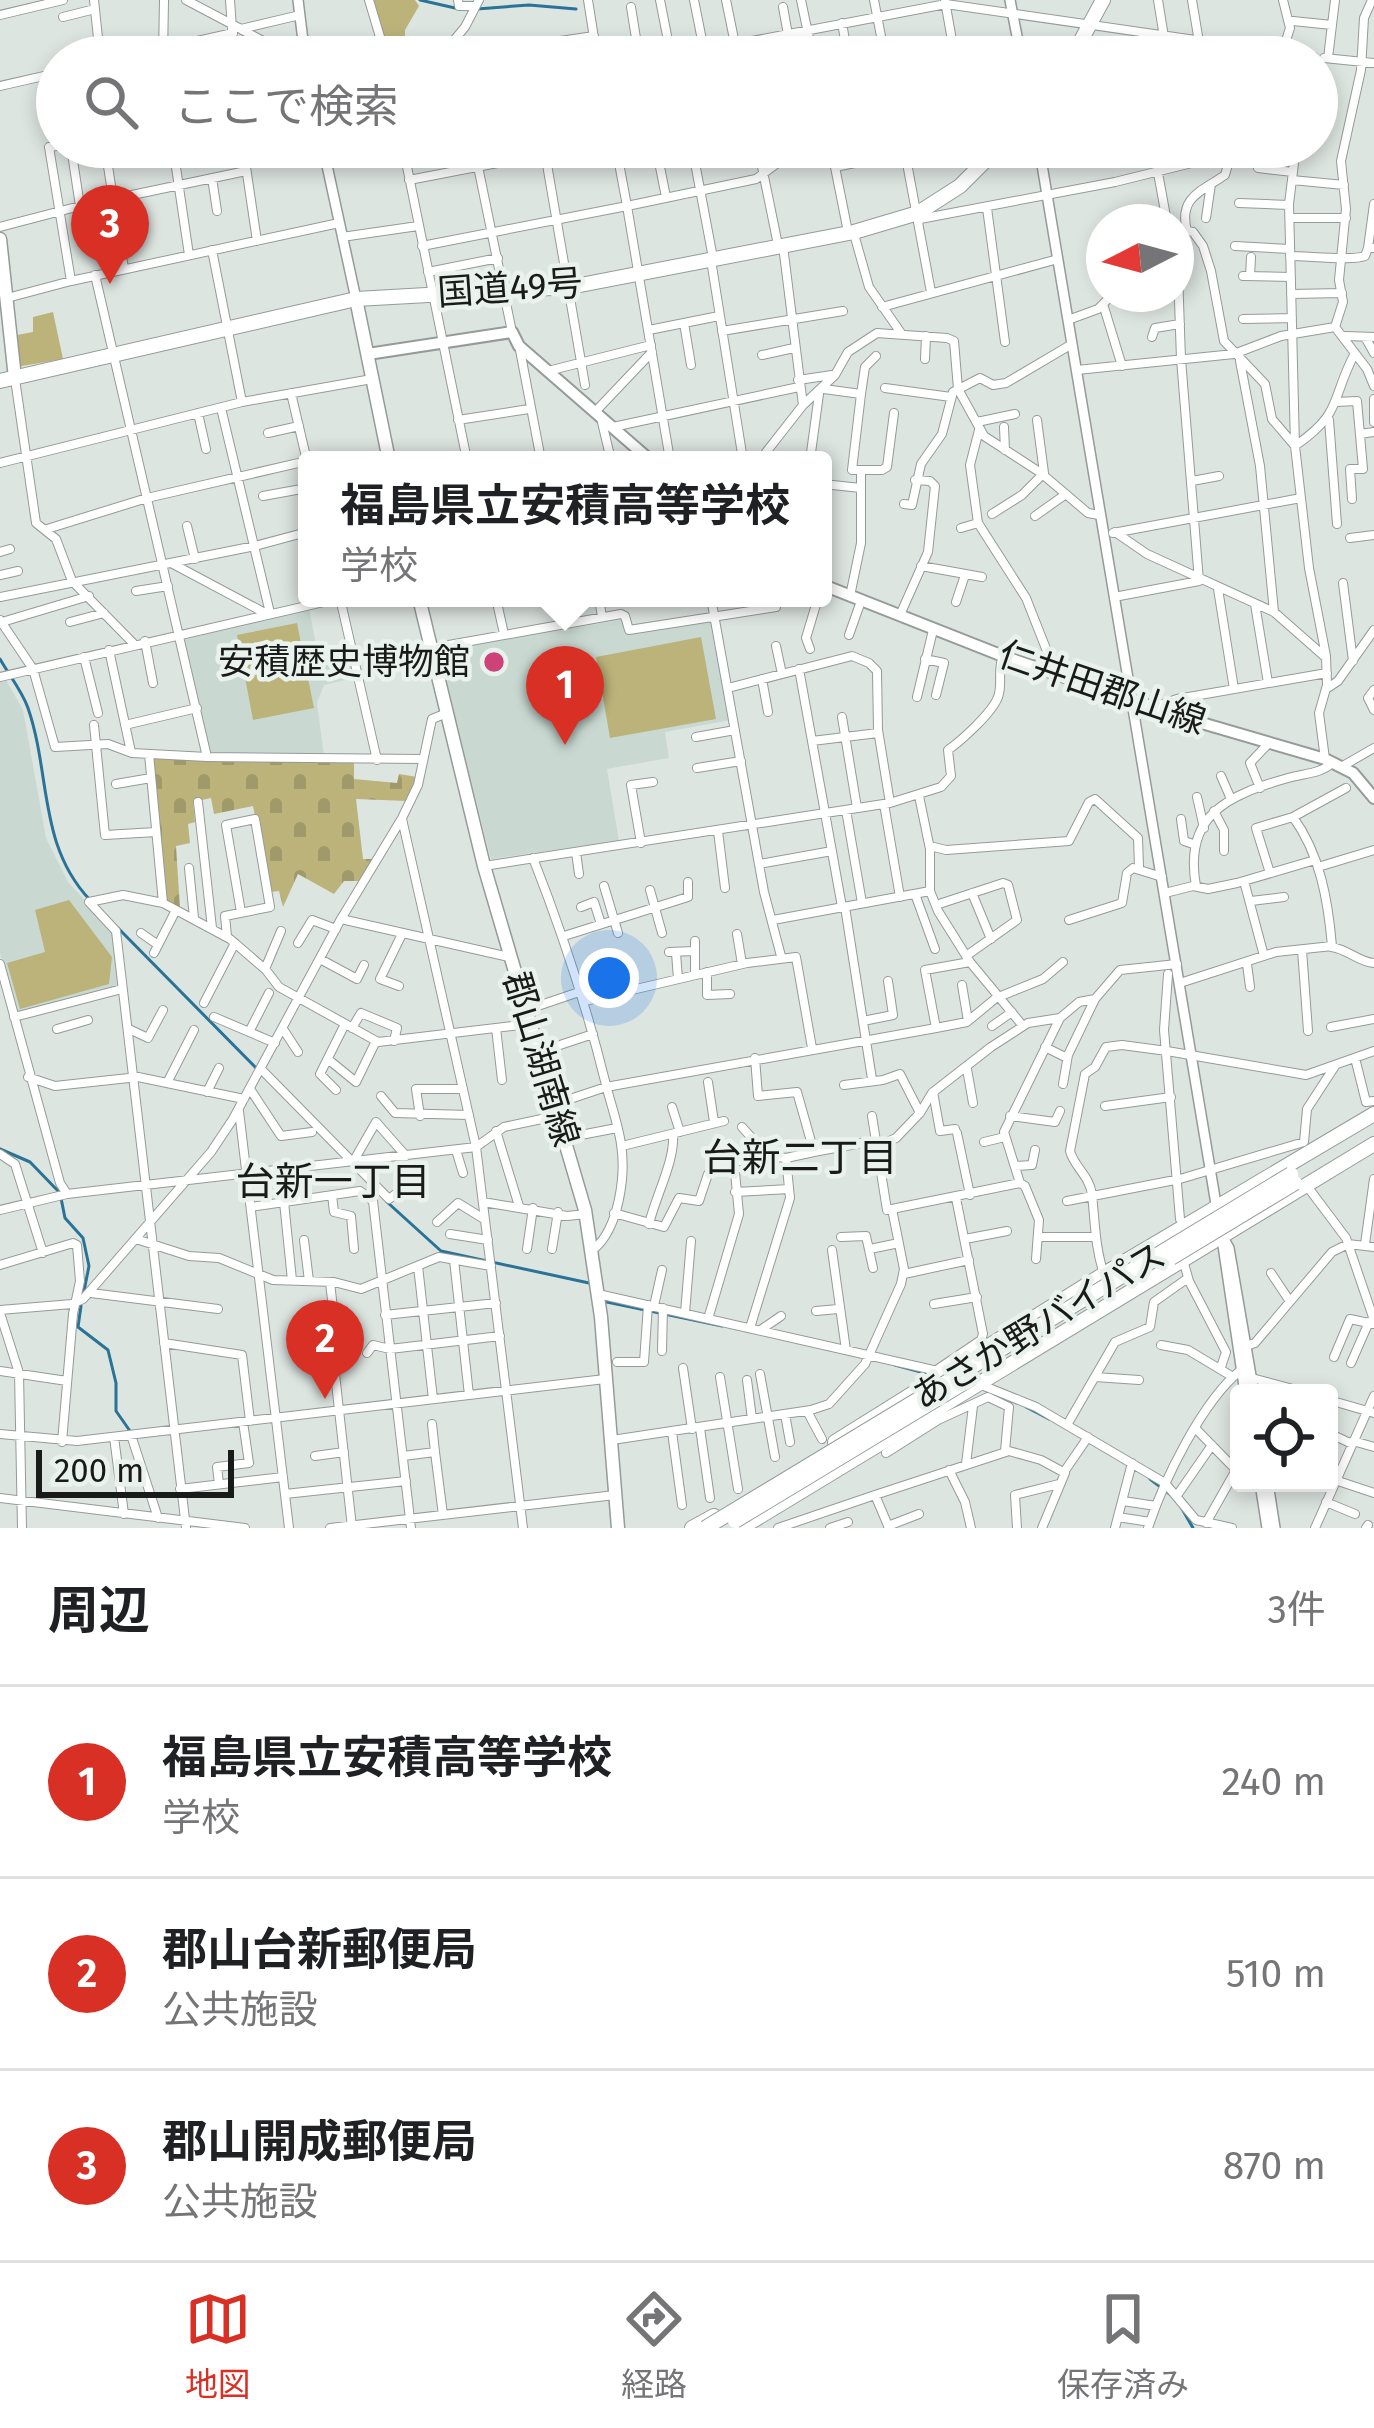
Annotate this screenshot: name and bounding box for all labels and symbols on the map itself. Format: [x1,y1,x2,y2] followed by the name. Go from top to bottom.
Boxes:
[71,185,149,284] pin: 3
[1086,204,1194,312] north arrow
[436,261,584,315] street label: 国道49号
[993,632,1211,744] street label: 仁井田郡山線
[218,640,470,684] place label: 安積歴史博物館
[526,646,604,745] pin: 1
[481,649,507,675] marker: 安積歴史博物館
[579,948,639,1008] your location
[494,966,588,1152] street label: 郡山湖南線
[702,1135,898,1181] district label: 台新二丁目
[235,1159,431,1205] district label: 台新一丁目
[905,1233,1173,1419] street label: あさか野バイパス
[286,1300,364,1399] pin: 2
[36,1444,234,1497] scale bar

